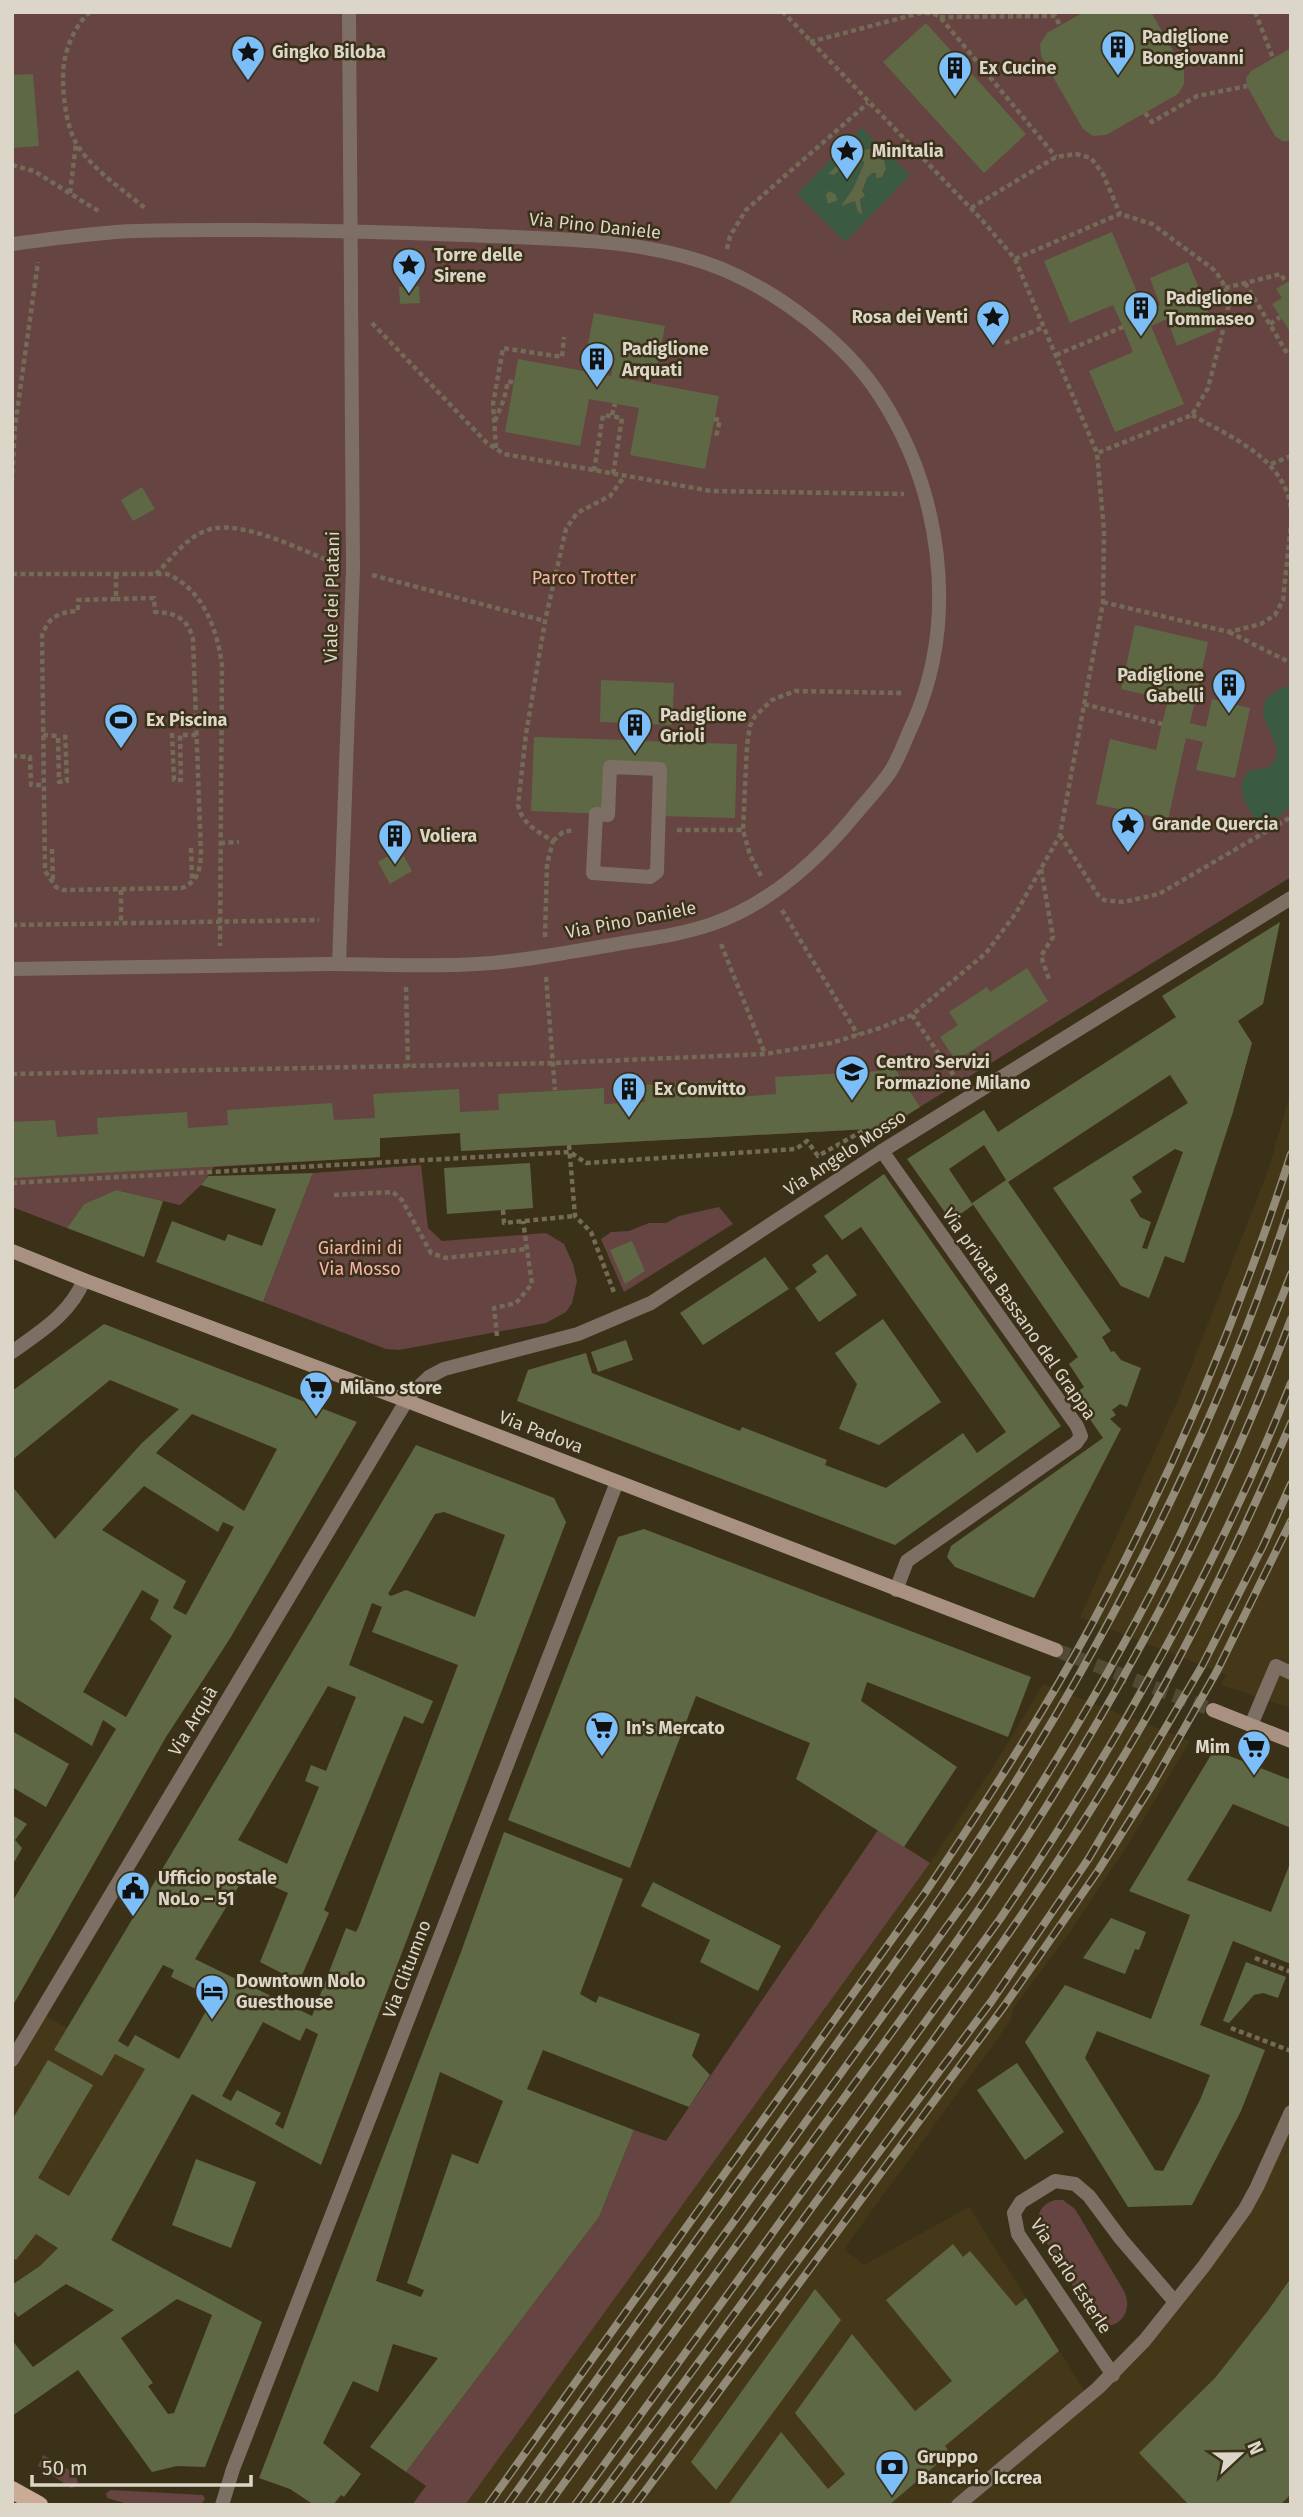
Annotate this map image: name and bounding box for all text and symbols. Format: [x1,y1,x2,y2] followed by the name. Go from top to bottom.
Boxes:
[1142,26,1244,69] place label: Padiglione Bongiovanni
[1099,28,1137,77] building icon: Padiglione Bongiovanni
[229,33,267,82] place icon: Gingko Biloba
[272,41,386,63] place label: Gingko Biloba
[936,49,974,98] building icon: Ex Cucine
[979,57,1056,79] place label: Ex Cucine
[828,132,866,181] place icon: MinItalia
[872,140,944,162] place label: MinItalia
[528,208,662,244] street label: Via Pino Daniele
[434,244,523,287] place label: Torre delle Sirene
[390,246,428,295] place icon: Torre delle Sirene
[1166,287,1255,330] place label: Padiglione Tommaseo
[1122,289,1160,338] building icon: Padiglione Tommaseo
[974,298,1012,347] place icon: Rosa dei Venti
[852,306,968,328] place label: Rosa dei Venti
[621,338,709,381] place label: Padiglione Arquati
[578,340,616,389] building icon: Padiglione Arquati
[320,531,344,663] street label: Viale dei Platani
[532,567,636,589] park label: Parco Trotter
[1117,664,1204,707] place label: Padiglione Gabelli
[1210,666,1248,715] building icon: Padiglione Gabelli
[102,701,140,750] sports icon: Ex Piscina
[660,704,747,747] place label: Padiglione Grioli
[616,706,654,755] building icon: Padiglione Grioli
[146,709,228,731] place label: Ex Piscina
[1109,805,1147,854] place icon: Grande Quercia
[1152,813,1278,835] place label: Grande Quercia
[376,817,414,866] building icon: Voliera
[419,825,477,847] place label: Voliera
[564,897,698,943] street label: Via Pino Daniele
[876,1051,1031,1094] place label: Centro Servizi Formazione Milano
[833,1053,871,1102] school or university icon: Centro Servizi Formazione Milano
[610,1070,648,1119] building icon: Ex Convitto
[654,1078,746,1100] place label: Ex Convitto
[780,1105,910,1201] street label: Via Angelo Mosso
[937,1204,1101,1424] street label: Via privata Bassano del Grappa
[318,1237,402,1280] park label: Giardini di Via Mosso
[297,1369,335,1418] supermarket icon: Milano store
[340,1377,442,1399] place label: Milano store
[496,1406,586,1458] street label: Via Padova
[164,1682,222,1760] street label: Via Arquà
[583,1709,621,1758] supermarket icon: In's Mercato
[626,1717,725,1739] place label: In's Mercato
[1235,1728,1273,1777] supermarket icon: Mim
[1196,1736,1230,1758] place label: Mim
[158,1867,277,1910] place label: Ufficio postale NoLo – 51
[114,1869,152,1918] public building icon: Ufficio postale NoLo – 51
[378,1917,436,2021] street label: Via Clitumno
[236,1970,366,2013] place label: Downtown Nolo Guesthouse
[193,1972,231,2021] hotel icon: Downtown Nolo Guesthouse
[1026,2214,1116,2338] street label: Via Carlo Esterle
[1205,2419,1275,2489] north arrow
[1242,2438,1268,2458] text: N
[32,2444,250,2488] scale bar
[917,2446,1042,2489] place label: Gruppo Bancario Iccrea
[873,2448,911,2497] bank icon: Gruppo Bancario Iccrea
[42,2455,88,2481] text: 50 m

